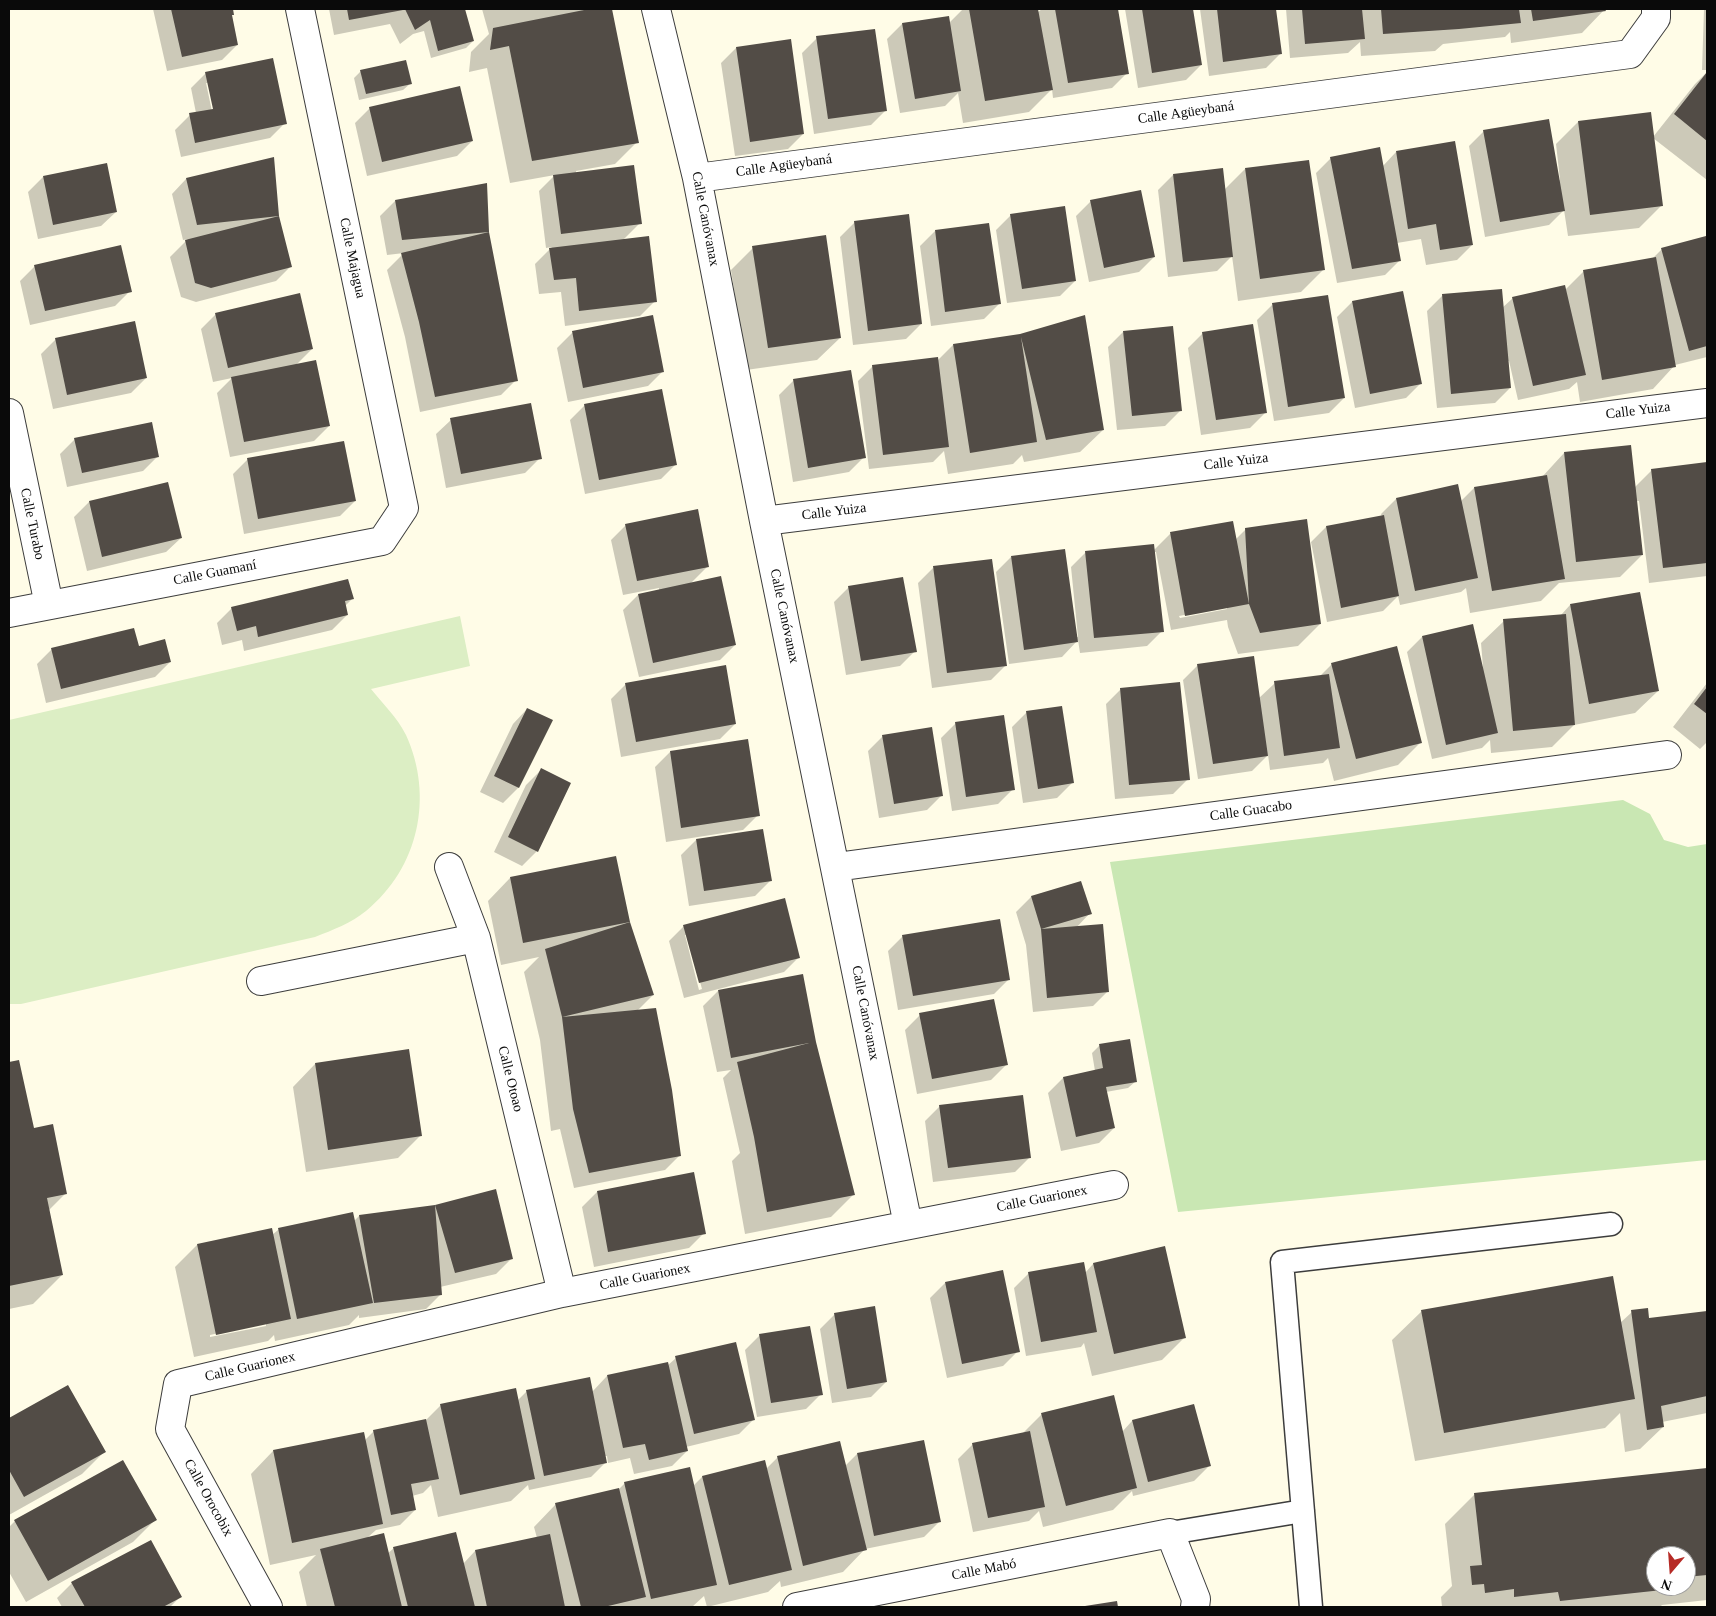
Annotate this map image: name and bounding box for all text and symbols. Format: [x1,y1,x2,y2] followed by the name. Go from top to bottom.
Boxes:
[1137,98,1235,128] street label: Calle Agüeybaná
[735,151,833,181] street label: Calle Agüeybaná
[688,170,722,268] street label: Calle Canóvanax
[335,216,369,300] street label: Calle Majagua
[1605,399,1671,423] street label: Calle Yuiza
[1203,450,1269,474] street label: Calle Yuiza
[16,487,48,561] street label: Calle Turabo
[801,500,867,524] street label: Calle Yuiza
[172,557,258,589] street label: Calle Guamaní
[766,567,802,665] street label: Calle Canóvanax
[1209,797,1293,825] street label: Calle Guacabo
[848,964,882,1062] street label: Calle Canóvanax
[494,1044,526,1114] street label: Calle Otoao
[995,1182,1089,1216] street label: Calle Guarionex
[598,1260,692,1294] street label: Calle Guarionex
[203,1348,297,1386] street label: Calle Guarionex
[180,1456,236,1540] street label: Calle Orocobix
[1646,1546,1696,1596] north arrow
[950,1555,1018,1585] street label: Calle Mabó
[1659,1576,1674,1593] text: N

